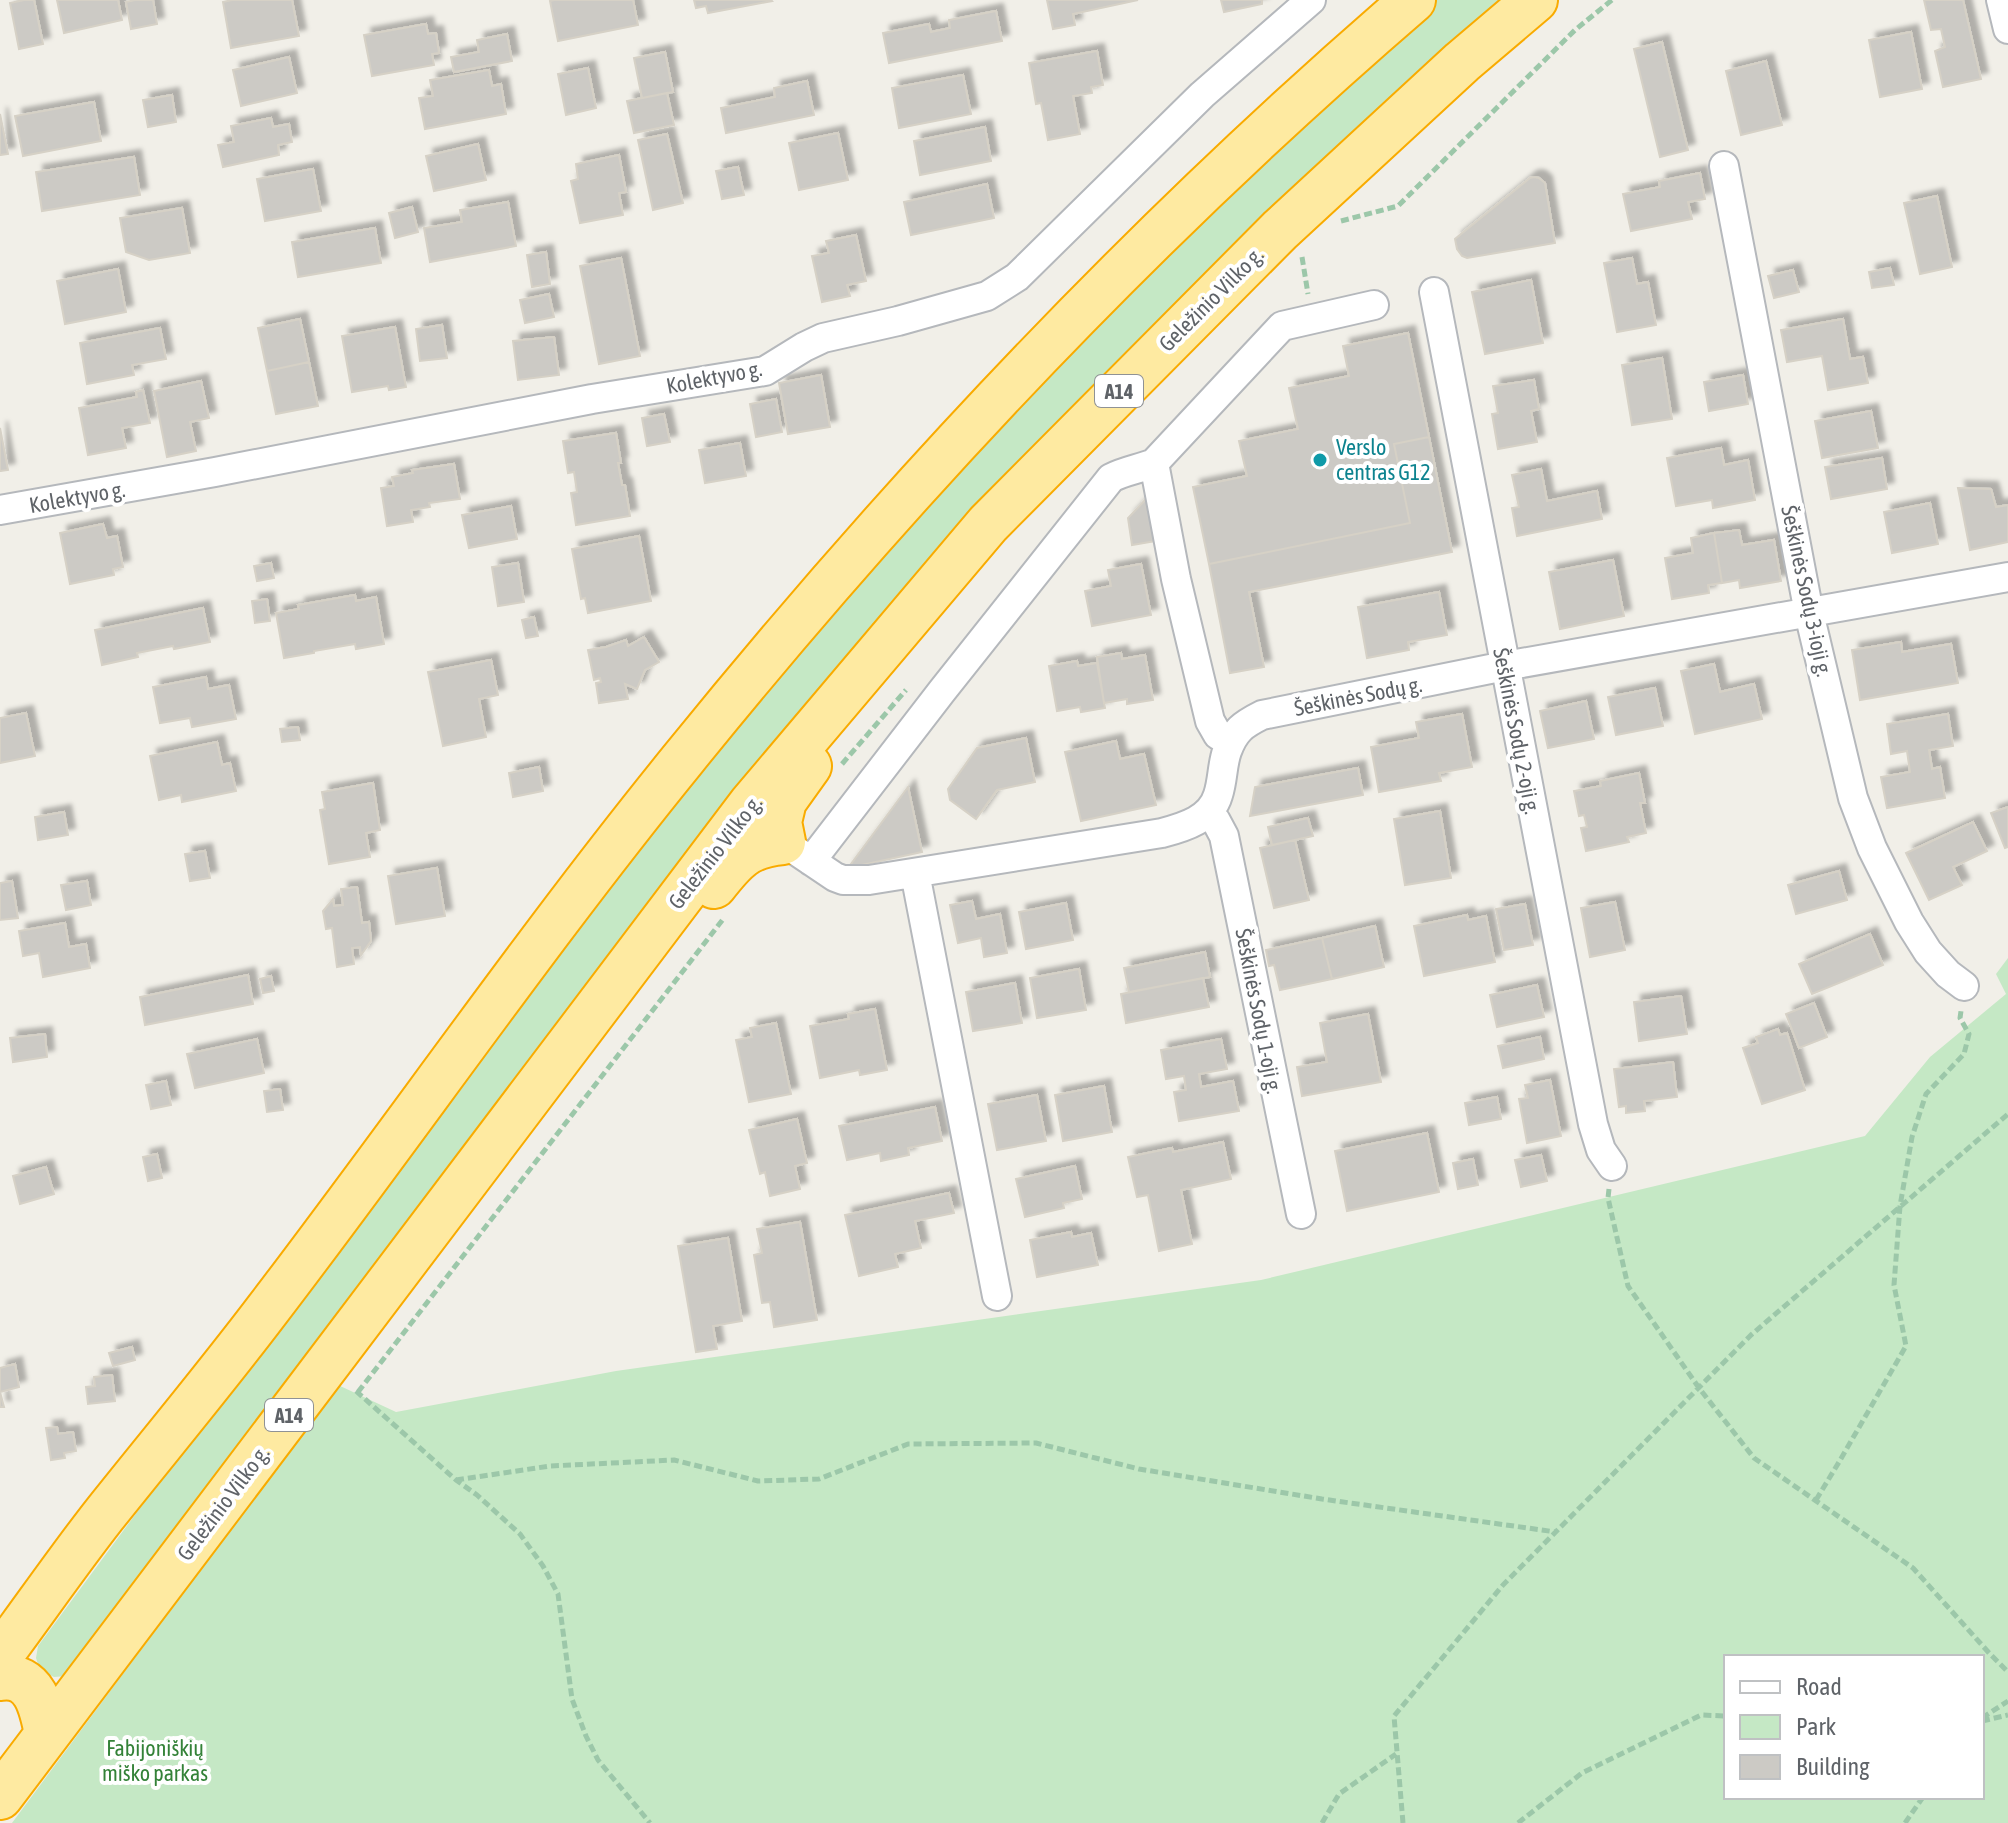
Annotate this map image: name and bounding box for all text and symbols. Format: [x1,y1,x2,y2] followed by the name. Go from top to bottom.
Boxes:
[1153,241,1269,357] street label: Geležinio Vilko g.
[664,355,764,399] street label: Kolektyvo g.
[1095,375,1143,407] road number: A14
[1336,434,1431,485] place label: Verslo centras G12
[1311,451,1329,469] marker: Verslo centras G12
[27,476,127,518] street label: Kolektyvo g.
[1776,503,1838,679] street label: Šeškinės Sodų 3-ioji g.
[1488,646,1546,816] street label: Šeškinės Sodų 2-oji g.
[1292,671,1424,721] street label: Šeškinės Sodų g.
[663,790,767,914] street label: Geležinio Vilko g.
[1230,926,1288,1096] street label: Šeškinės Sodų 1-oji g.
[265,1399,313,1431] road number: A14
[171,1440,275,1566] street label: Geležinio Vilko g.
[1724,1655,1984,1799] legend
[1796,1673,1842,1700] text: Road
[1796,1713,1837,1740] text: Park
[102,1735,208,1786] park label: Fabijoniškių miško parkas
[1796,1753,1870,1780] text: Building

